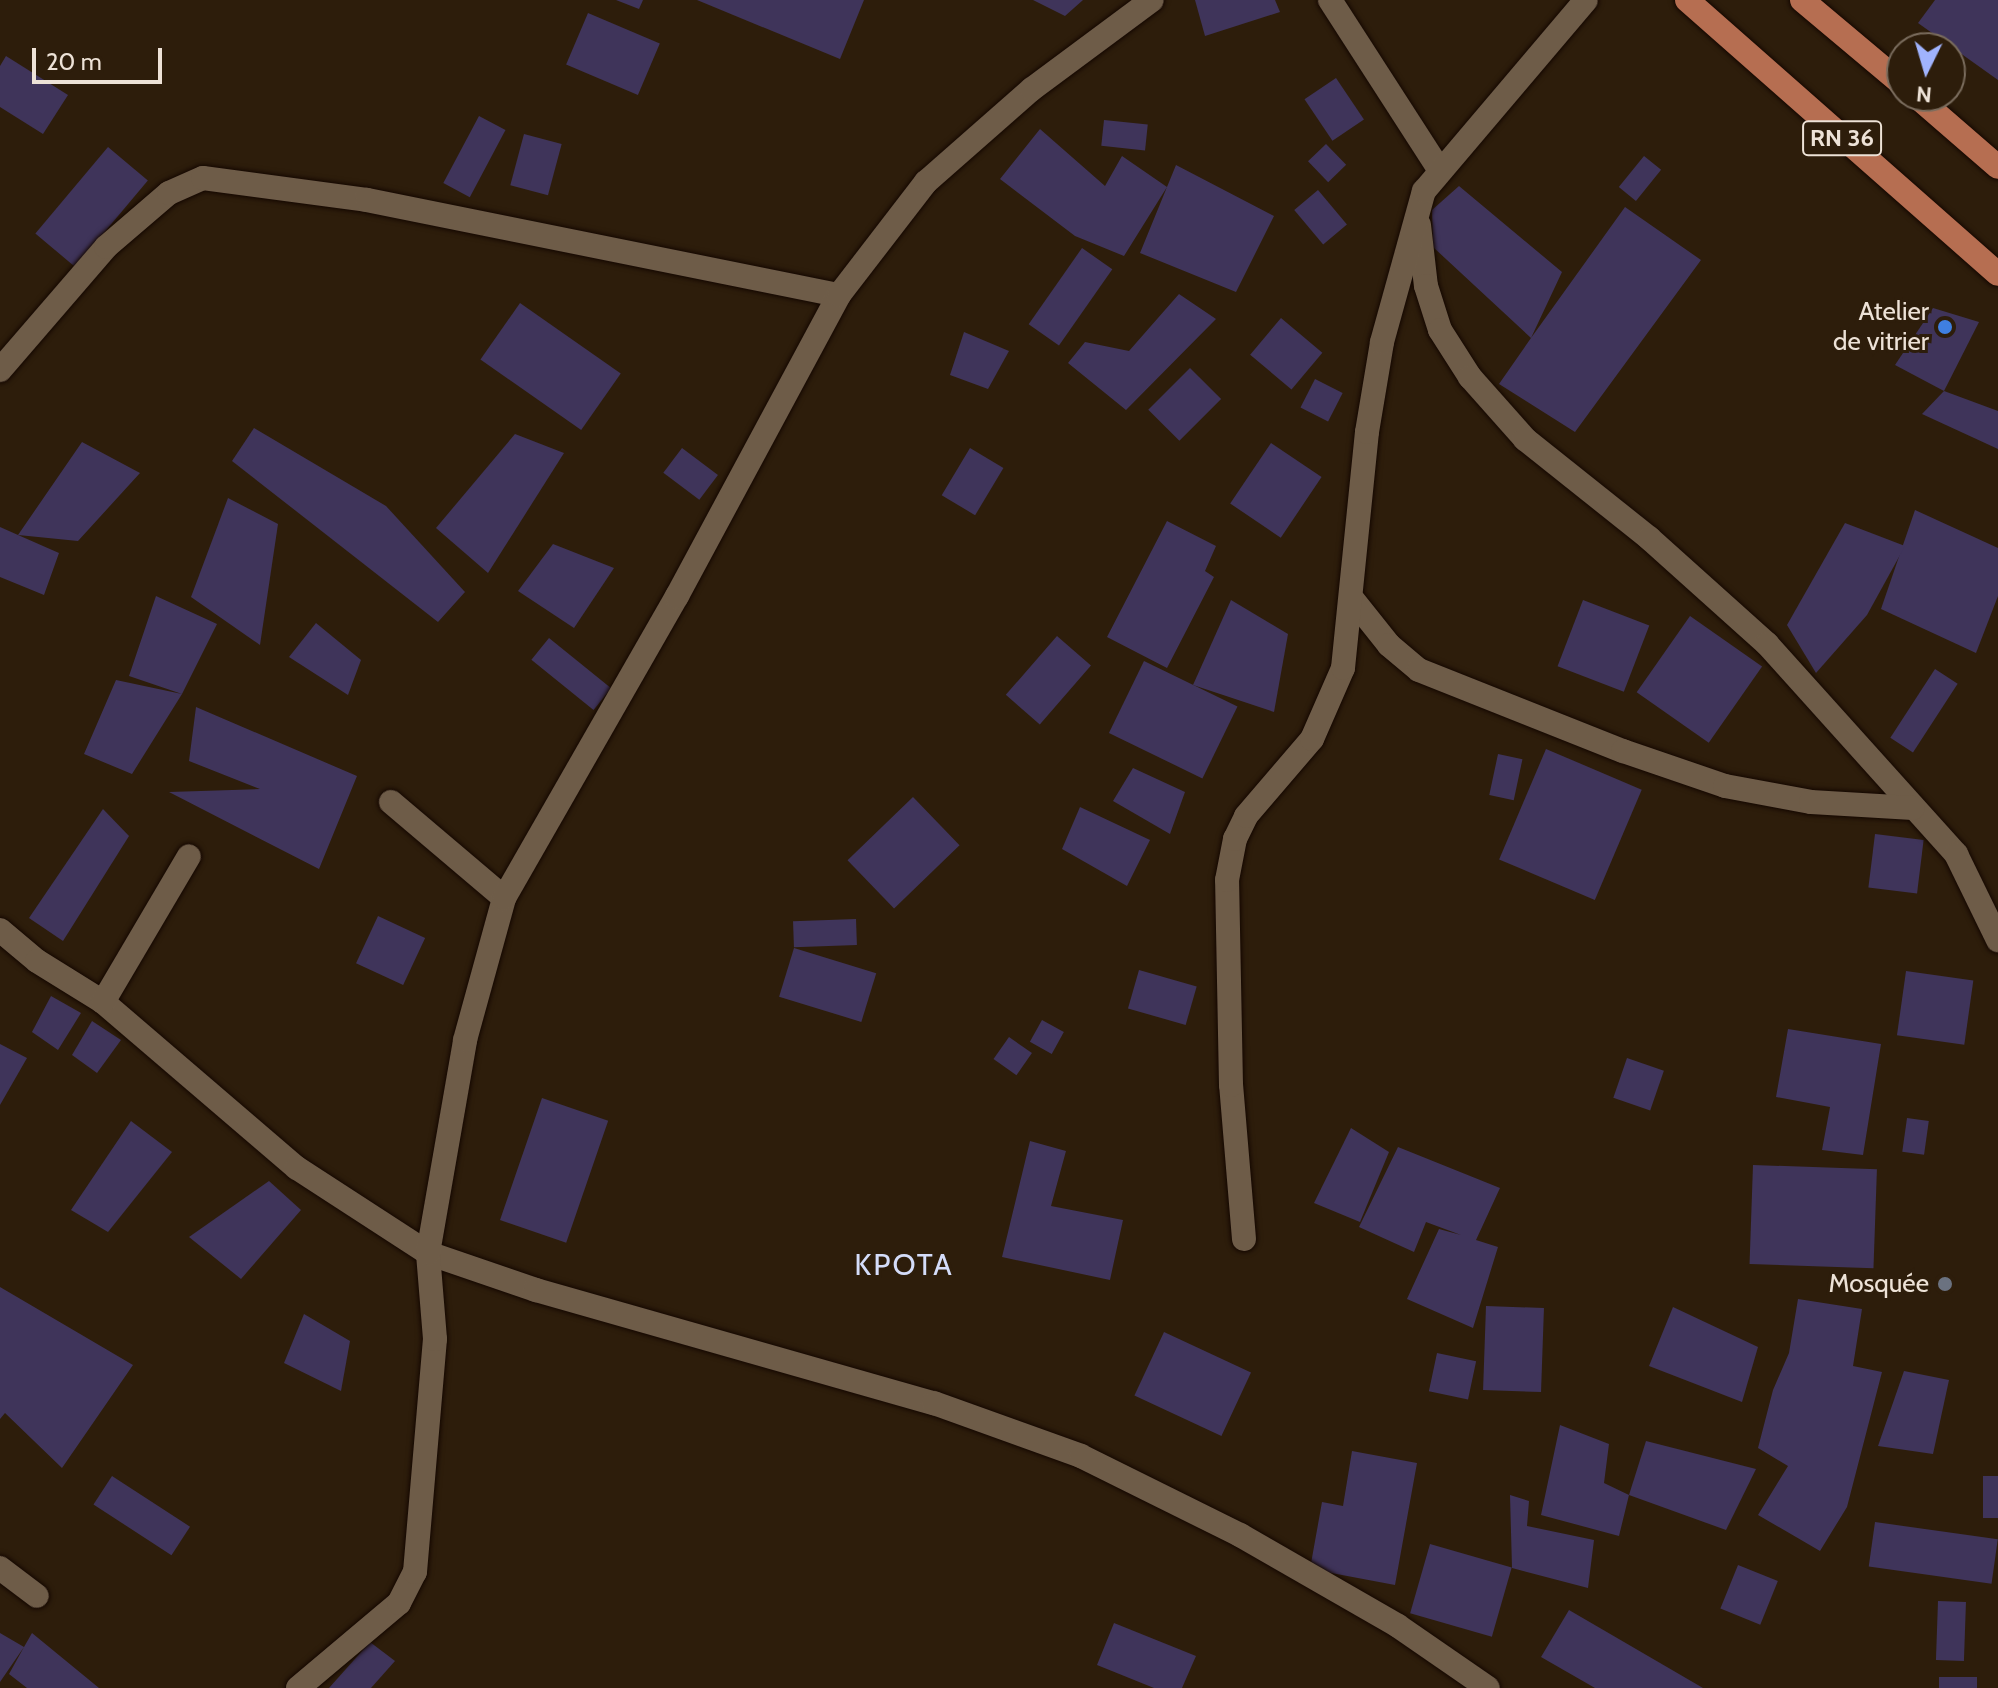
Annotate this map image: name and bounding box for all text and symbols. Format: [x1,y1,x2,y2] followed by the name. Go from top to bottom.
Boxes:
[36,32,166,82] scale bar
[1886,32,1966,112] north arrow
[46,47,102,76] text: 20 m
[1915,80,1933,109] text: N
[1802,118,1882,158] road number: RN 36
[1833,296,1929,358] place label: Atelier de vitrier
[1936,318,1954,336] marker: Atelier de vitrier
[854,1247,954,1283] district label: KPOTA
[1828,1268,1929,1300] place label: Mosquée
[1936,1275,1954,1293] marker: Mosquée

